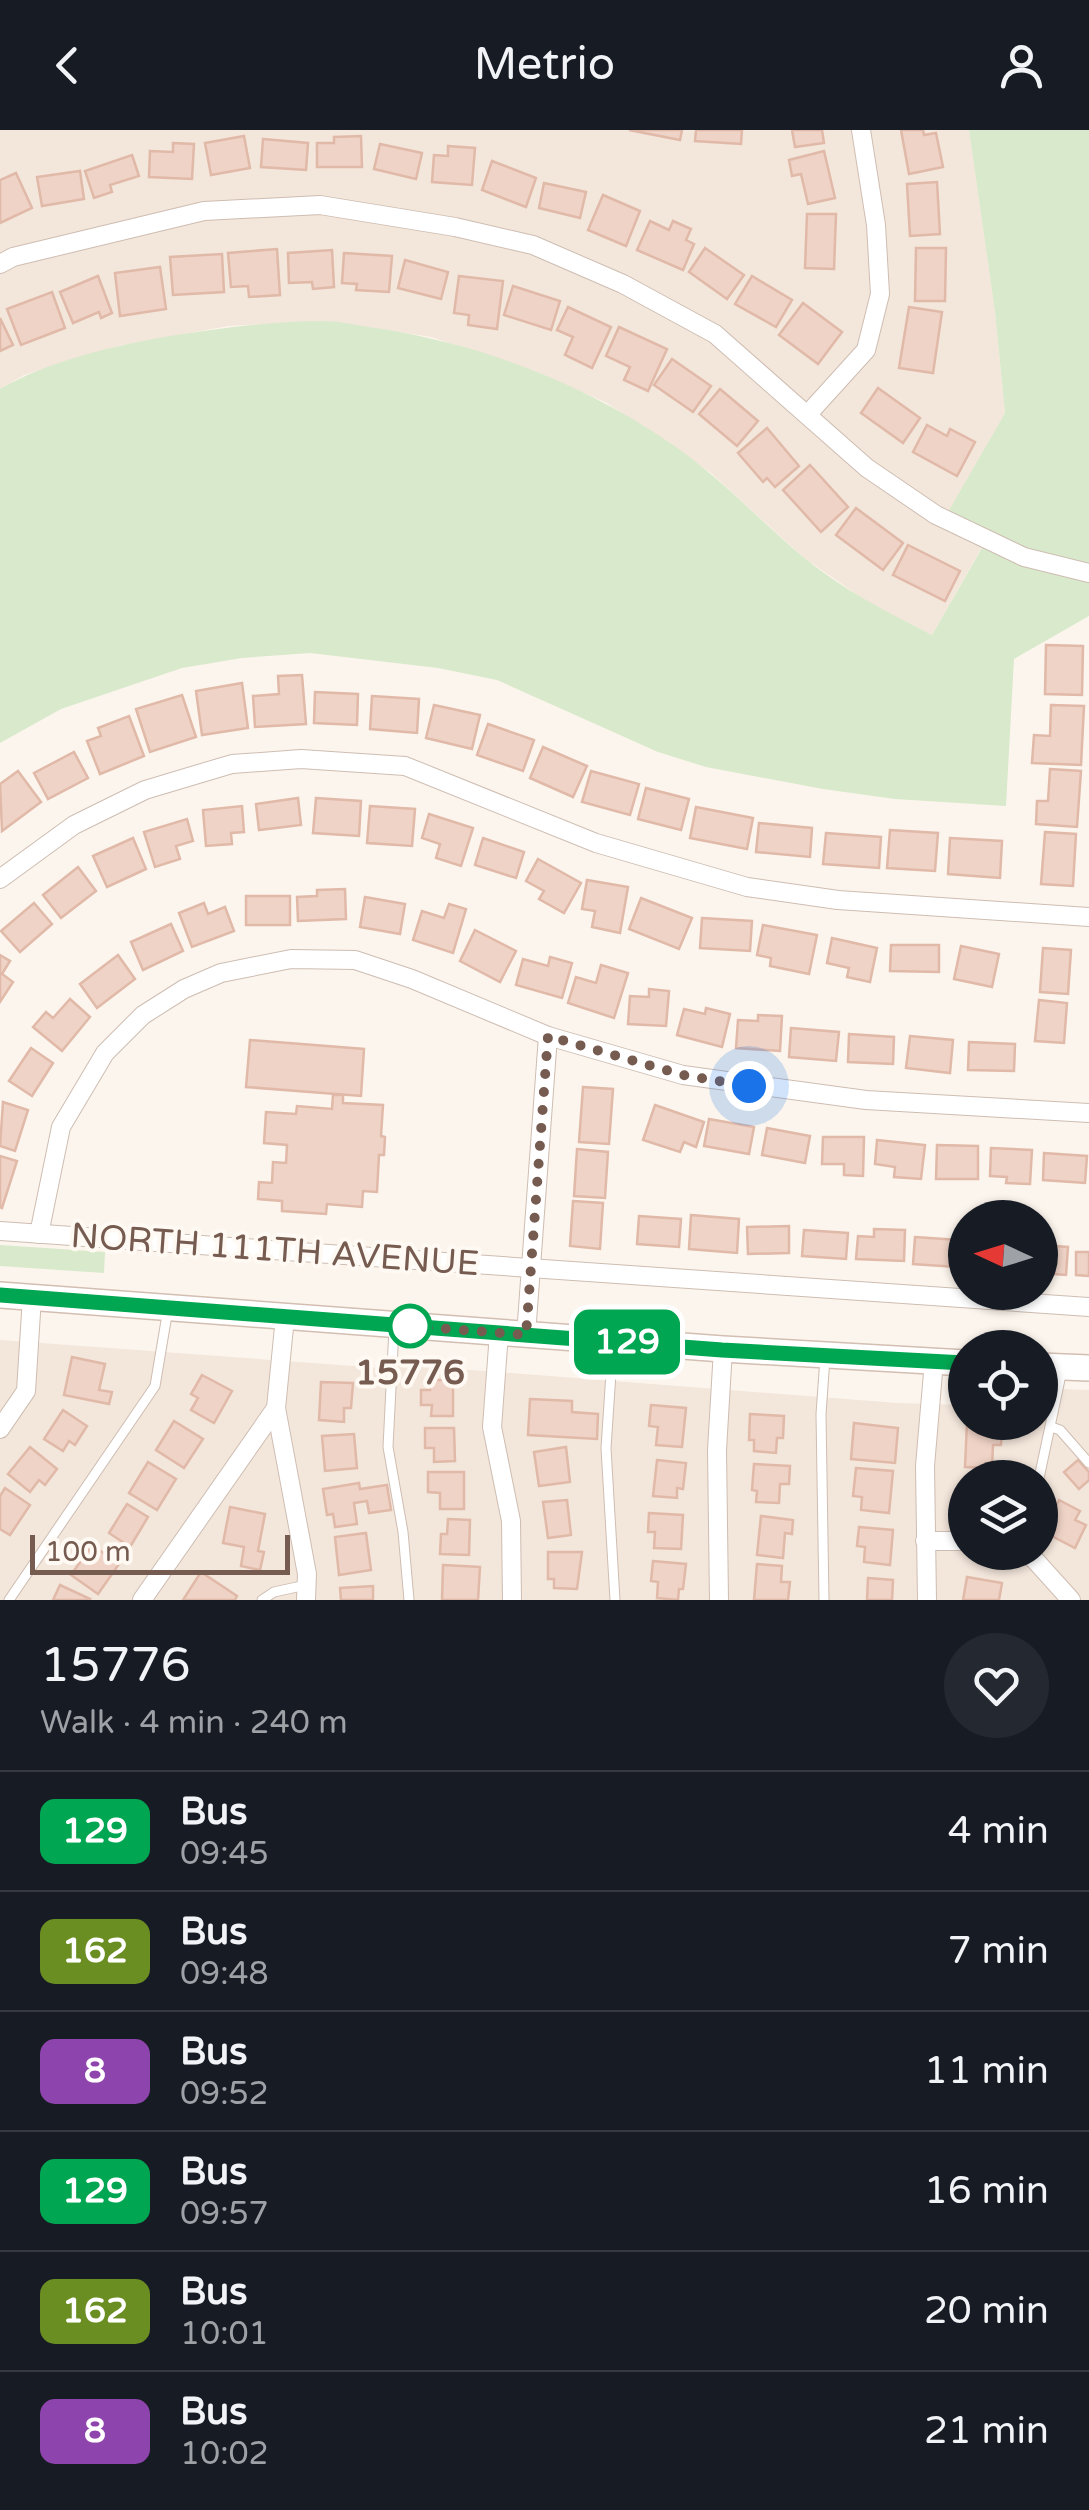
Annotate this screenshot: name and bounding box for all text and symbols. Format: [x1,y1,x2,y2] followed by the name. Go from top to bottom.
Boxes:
[40,38,95,93] icon: back
[474,38,615,92] text: Metrio
[994,38,1049,93] icon: person
[724,1061,774,1111] your location
[948,1200,1058,1310] north arrow
[948,1200,1058,1570] map controls
[69,1215,481,1285] street label: NORTH 111TH AVENUE
[389,1305,431,1347] marker: 15776
[570,1310,684,1374] line badge: 129
[594,1321,660,1363] text: 129
[948,1330,1058,1440] button: locate
[355,1352,465,1394] place label: 15776
[948,1460,1058,1570] button: layers
[30,1530,290,1574] scale bar
[45,1535,131,1569] text: 100 m
[944,1633,1049,1738] button: heart
[40,1637,191,1695] text: 15776
[40,1704,348,1742] text: Walk · 4 min · 240 m
[180,1789,247,1835] text: Bus
[948,1808,1049,1854] text: 4 min
[62,1810,128,1852] text: 129
[180,1835,269,1873] text: 09:45
[180,1909,247,1955] text: Bus
[948,1928,1049,1974] text: 7 min
[62,1930,128,1972] text: 162
[180,1955,269,1993] text: 09:48
[180,2029,247,2075] text: Bus
[924,2048,1049,2094] text: 11 min
[84,2050,106,2092] text: 8
[180,2075,269,2113] text: 09:52
[180,2149,247,2195] text: Bus
[924,2168,1049,2214] text: 16 min
[62,2170,128,2212] text: 129
[180,2195,269,2233] text: 09:57
[180,2269,247,2315] text: Bus
[924,2288,1049,2334] text: 20 min
[62,2290,128,2332] text: 162
[180,2315,269,2353] text: 10:01
[180,2389,247,2435] text: Bus
[924,2408,1049,2454] text: 21 min
[84,2410,106,2452] text: 8
[180,2435,269,2473] text: 10:02

